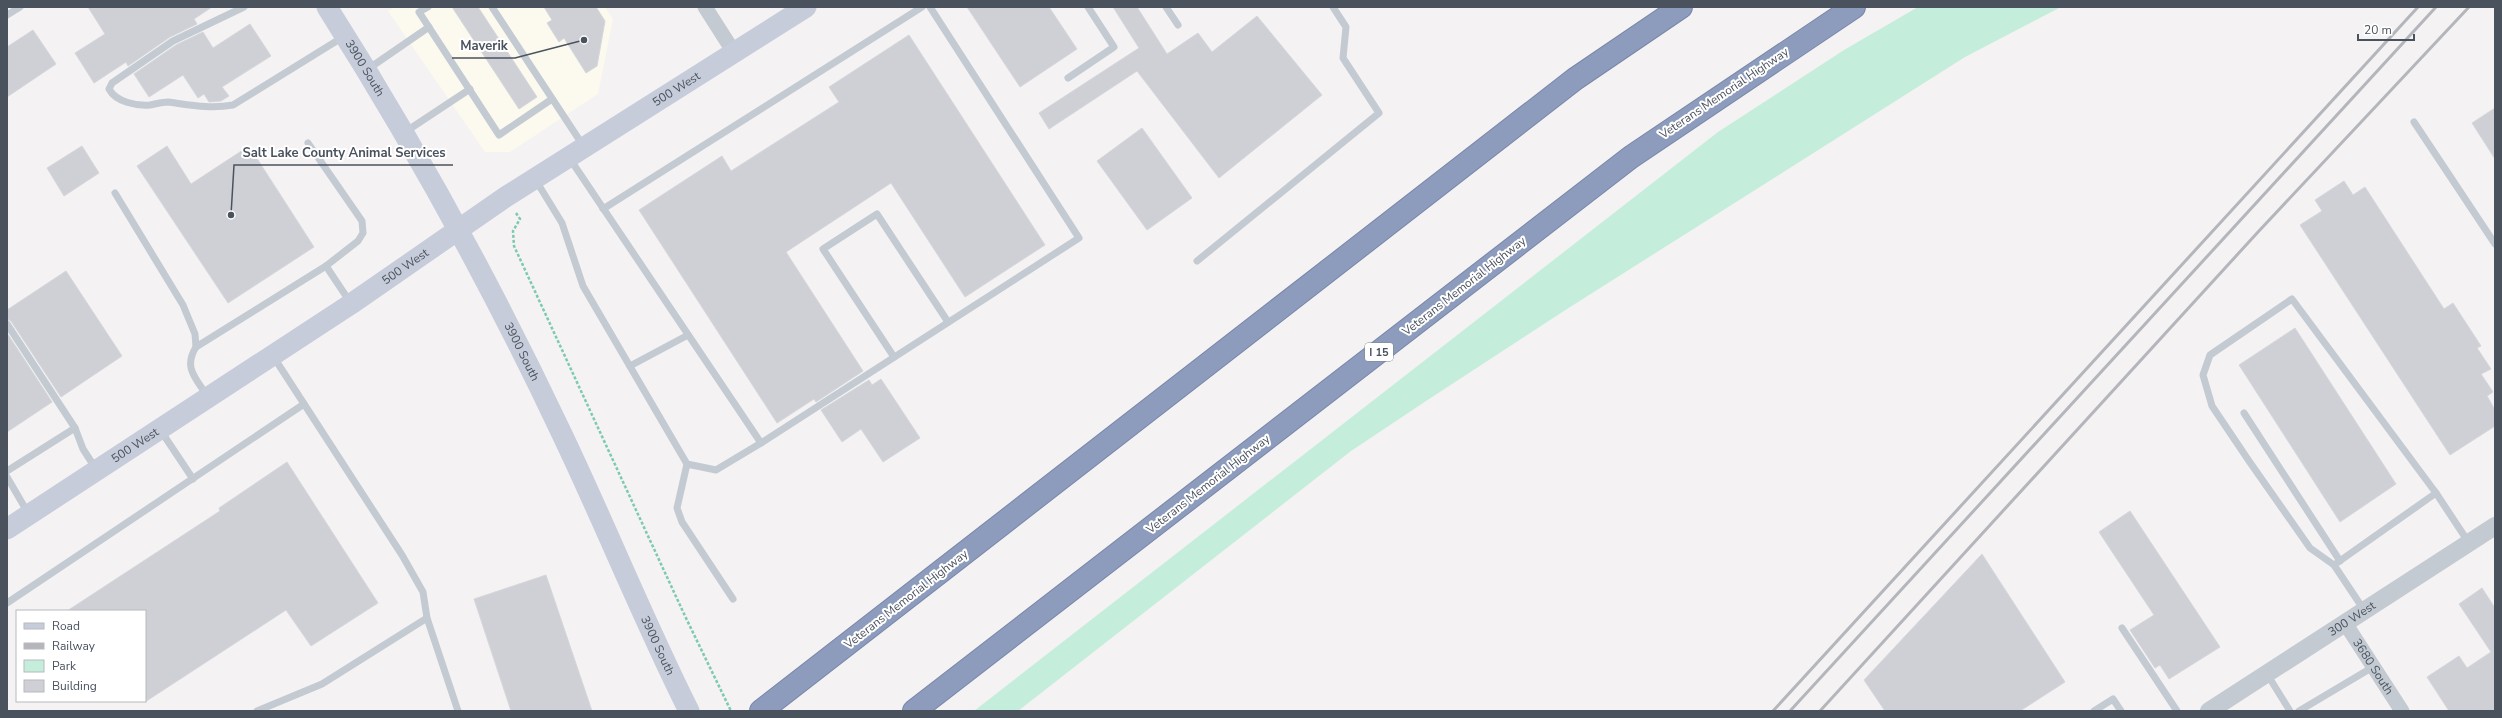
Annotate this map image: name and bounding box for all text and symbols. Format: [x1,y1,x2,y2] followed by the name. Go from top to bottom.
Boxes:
[2358,16,2414,42] scale bar
[2364,22,2392,38] text: 20 m
[452,33,515,58] callout: Maverik
[342,37,388,100] street label: 3900 South
[460,37,509,55] text: Maverik
[1655,43,1792,143] street label: Veterans Memorial Highway
[649,68,704,110] street label: 500 West
[234,140,453,165] callout: Salt Lake County Animal Services
[242,144,446,162] text: Salt Lake County Animal Services
[1398,232,1530,340] street label: Veterans Memorial Highway
[379,244,432,288] street label: 500 West
[500,319,543,384] street label: 3900 South
[1365,343,1393,361] road number: I 15
[108,423,162,467] street label: 500 West
[1142,430,1274,538] street label: Veterans Memorial Highway
[840,545,972,653] street label: Veterans Memorial Highway
[2325,597,2379,640] street label: 300 West
[16,610,146,702] legend
[637,613,678,678] street label: 3900 South
[52,618,80,634] text: Road
[2349,636,2397,698] street label: 3680 South
[52,638,96,654] text: Railway
[52,658,77,674] text: Park
[52,678,97,694] text: Building

